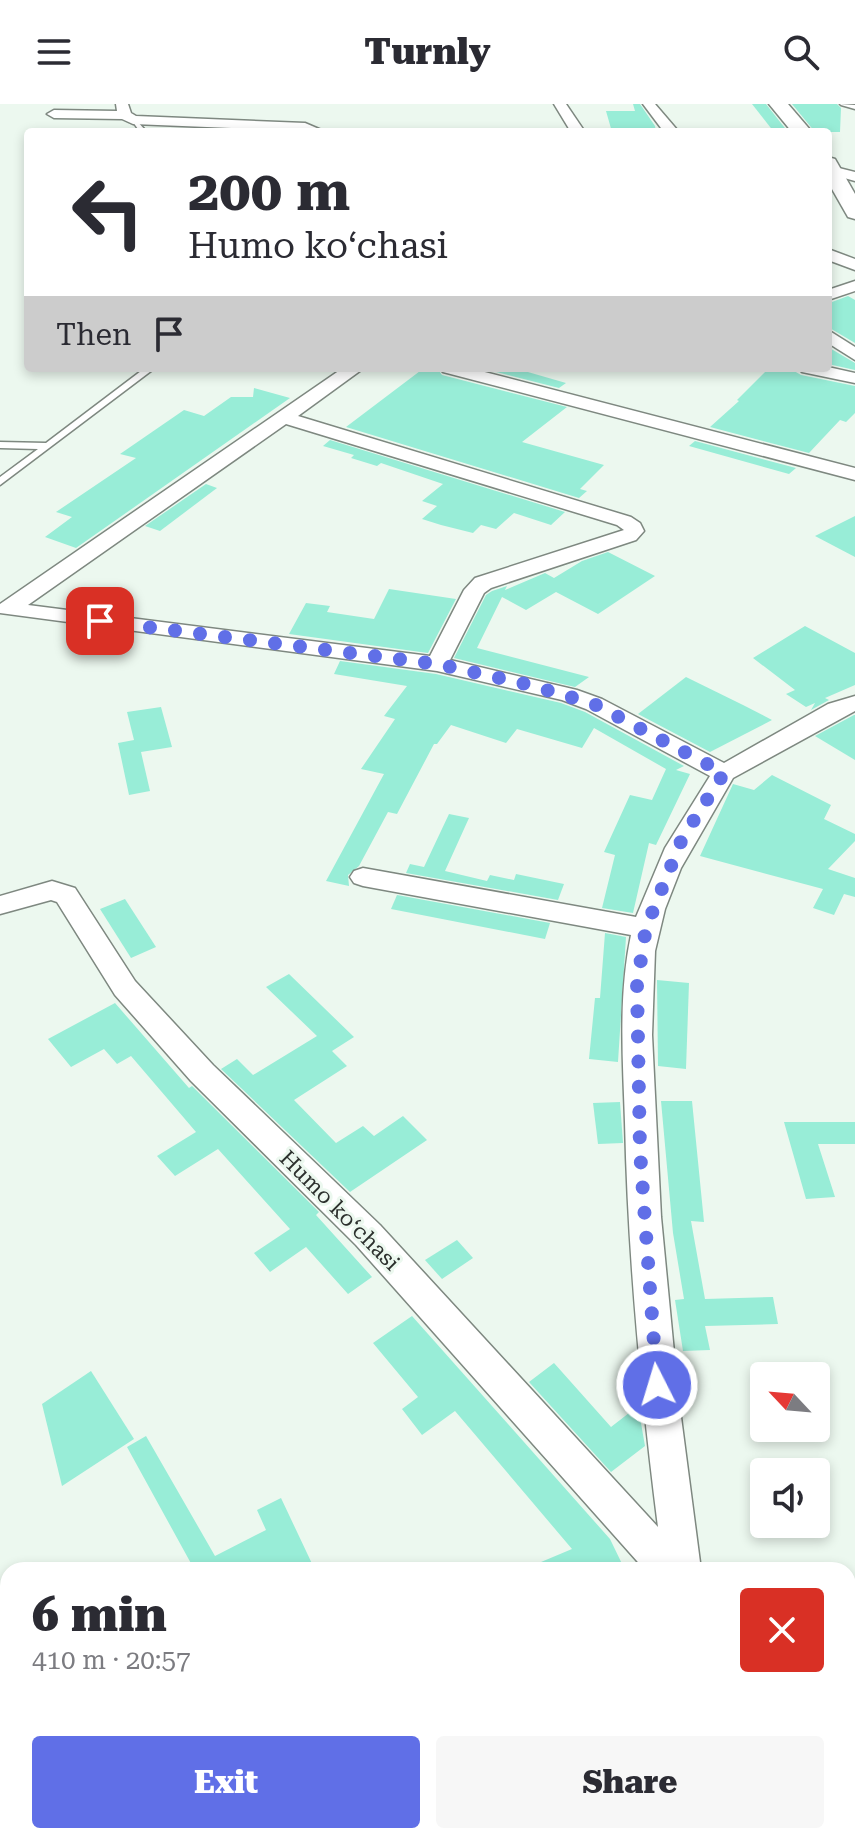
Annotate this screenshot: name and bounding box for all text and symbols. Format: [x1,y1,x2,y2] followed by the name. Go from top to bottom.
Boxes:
[32,30,76,74] icon: menu
[779,30,823,74] icon: search
[364,31,491,73] text: Turnly
[188,158,350,224] text: 200 m
[56,160,160,264] icon: left
[188,225,448,267] text: Humo koʻchasi
[147,312,191,356] icon: arrive
[56,317,131,352] text: Then
[66,587,134,655] pin
[78,599,122,643] icon: arrive
[275,1145,405,1275] street label: Humo koʻchasi
[615,1343,699,1427] position arrow
[750,1362,830,1442] north arrow
[750,1362,830,1538] map controls
[750,1458,830,1538] button: sound
[32,1587,167,1643] text: 6 min
[740,1588,824,1672] button: close
[32,1645,191,1675] text: 410 m · 20:57
[32,1736,420,1828] button: Exit
[436,1736,824,1828] button: Share

